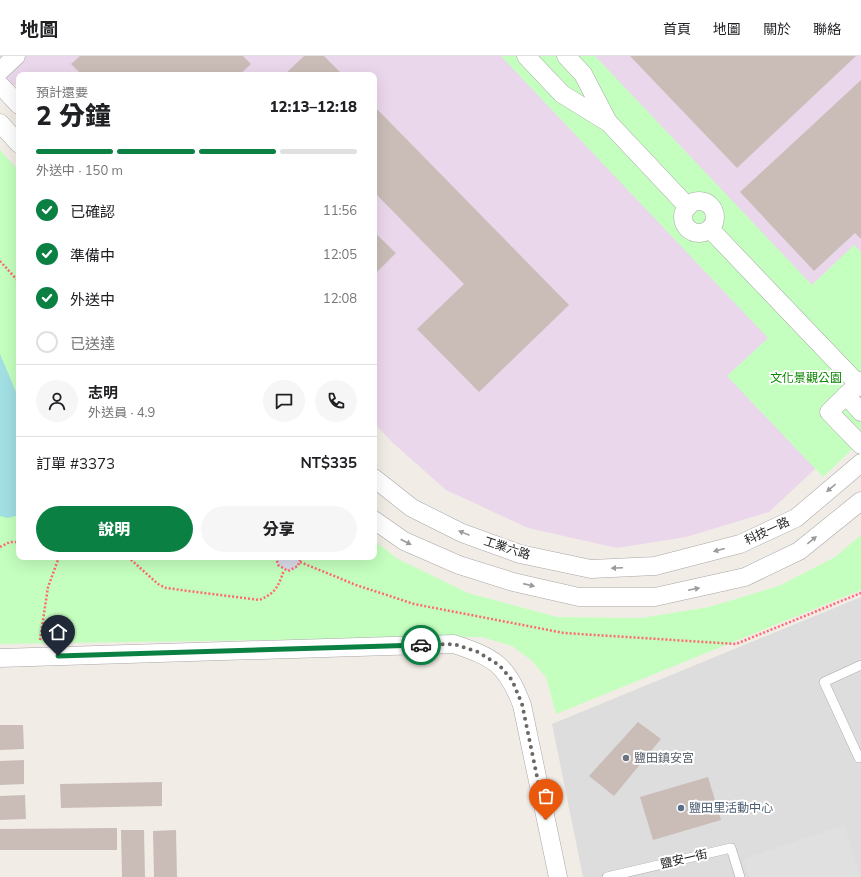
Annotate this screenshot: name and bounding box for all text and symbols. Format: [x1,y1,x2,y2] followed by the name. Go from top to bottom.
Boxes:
[20,17,58,41] text: 地圖
[663,20,691,38] text: 首頁
[713,20,741,38] text: 地圖
[763,20,791,38] text: 關於
[813,20,841,38] text: 聯絡
[36,84,88,100] text: 預計還要
[270,97,357,116] text: 12:13–12:18
[36,99,111,132] text: 2 分鐘
[36,162,123,178] text: 外送中 · 150 m
[36,199,58,221] icon: check
[70,202,115,221] text: 已確認
[323,202,357,218] text: 11:56
[36,243,58,265] icon: check
[70,246,115,265] text: 準備中
[323,246,357,262] text: 12:05
[36,287,58,309] icon: check
[70,290,115,309] text: 外送中
[323,290,357,306] text: 12:08
[70,334,115,353] text: 已送達
[770,370,842,385] park label: 文化景觀公園
[36,380,78,422] button: person
[263,380,305,422] button: chat
[315,380,357,422] button: phone
[88,383,118,402] text: 志明
[88,404,155,420] text: 外送員 · 4.9
[300,453,357,472] text: NT$335
[36,454,115,473] text: 訂單 #3373
[826,484,837,493] one-way arrow
[36,506,193,552] button: 說明
[201,506,357,552] button: 分享
[742,514,792,547] street label: 科技一路
[457,530,469,536] one-way arrow
[482,533,532,562] street label: 工業六路
[807,536,818,545] one-way arrow
[401,538,412,545] one-way arrow
[712,547,725,553] one-way arrow
[611,564,623,571] one-way arrow
[522,583,535,589] one-way arrow
[687,585,700,591] one-way arrow
[41,615,75,656] pin
[47,621,69,643] icon: home
[401,625,441,665] courier
[410,634,432,656] icon: car
[634,750,694,765] place label: 鹽田鎮安宮
[621,753,631,763] marker: 鹽田鎮安宮
[529,779,563,820] pin
[535,785,557,807] icon: bag
[689,800,773,815] place label: 鹽田里活動中心
[676,803,686,813] marker: 鹽田里活動中心
[659,846,709,871] street label: 鹽安一街

